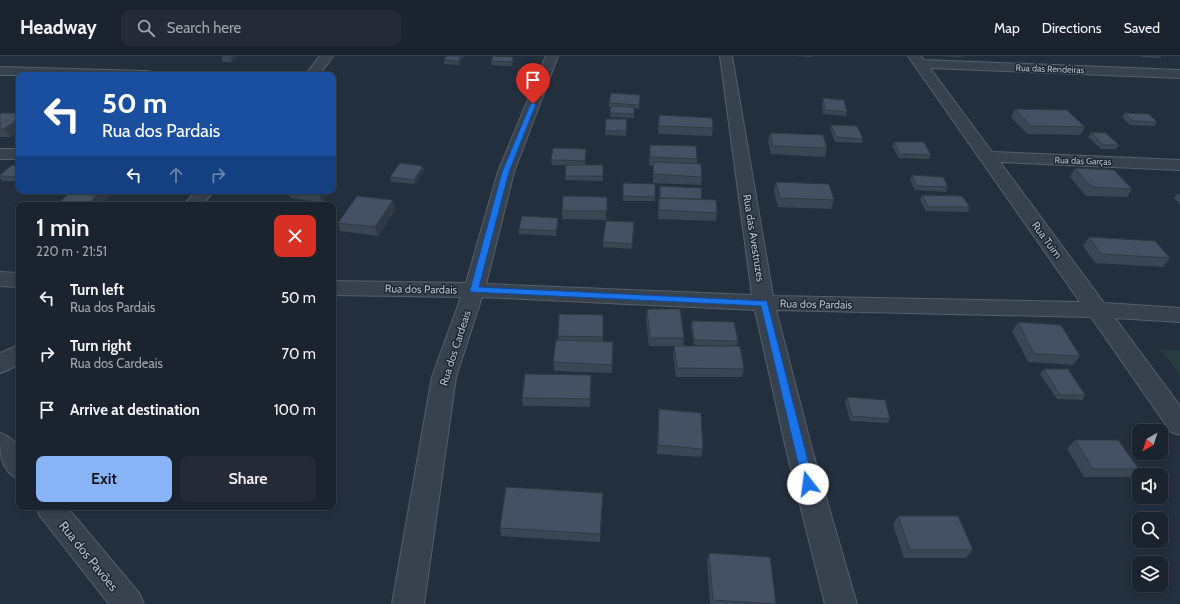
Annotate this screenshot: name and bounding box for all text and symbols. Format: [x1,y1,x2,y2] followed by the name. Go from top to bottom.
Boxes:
[121,10,401,46] search box
[20,16,97,39] text: Headway
[135,17,157,39] icon: search
[167,19,241,37] text: Search here
[994,19,1020,37] text: Map
[1042,19,1102,37] text: Directions
[1124,19,1160,37] text: Saved
[1016,62,1085,75] street label: Rua das Rendeiras
[516,63,550,104] pin
[522,69,544,91] icon: arrive
[102,86,167,120] text: 50 m
[36,88,88,140] icon: left
[102,120,220,142] text: Rua dos Pardais
[1054,154,1112,167] street label: Rua das Garças
[123,164,145,186] icon: left
[165,164,187,186] icon: ahead
[207,164,229,186] icon: right
[740,193,768,283] street label: Rua das Avestruzes
[36,213,90,242] text: 1 min
[274,215,316,257] button: close
[1029,219,1065,262] street label: Rua Tuim
[36,243,107,259] text: 220 m · 21:51
[70,281,124,299] text: Turn left
[385,281,458,297] street label: Rua dos Pardais
[36,287,58,309] icon: left
[281,289,316,307] text: 50 m
[780,296,853,312] street label: Rua dos Pardais
[70,299,155,315] text: Rua dos Pardais
[436,308,474,387] street label: Rua dos Cardeais
[70,337,131,355] text: Turn right
[36,343,58,365] icon: right
[282,345,316,363] text: 70 m
[70,355,163,371] text: Rua dos Cardeais
[36,399,58,421] icon: arrive
[70,401,200,419] text: Arrive at destination
[274,401,316,419] text: 100 m
[1132,424,1168,460] north arrow
[1132,424,1168,592] map controls
[36,456,172,502] button: Exit
[180,456,316,502] button: Share
[787,463,829,505] position arrow
[1132,468,1168,504] button: sound
[1132,512,1168,548] button: search
[56,518,122,595] street label: Rua dos Pavões
[1132,556,1168,592] button: layers

